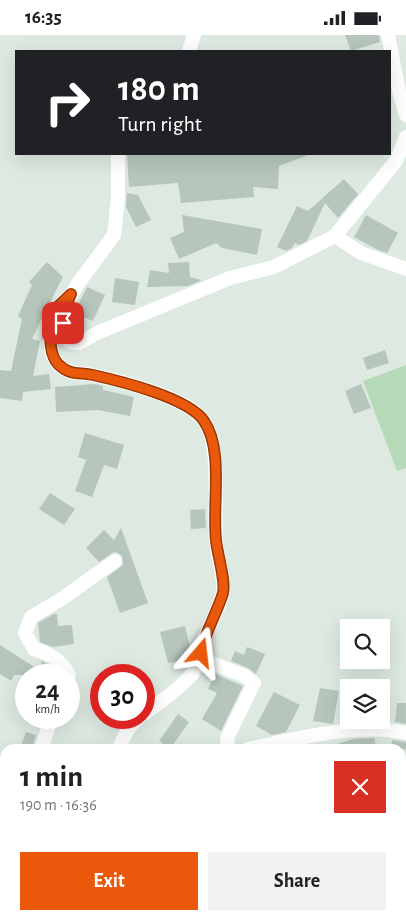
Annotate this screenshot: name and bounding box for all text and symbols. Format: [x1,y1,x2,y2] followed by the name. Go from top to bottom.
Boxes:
[25,8,62,27] text: 16:35
[35,70,100,135] icon: right
[118,72,200,107] text: 180 m
[118,113,202,135] text: Turn right
[42,302,84,344] pin
[49,309,77,337] icon: arrive
[340,619,390,729] map controls
[340,619,390,669] button: search
[174,626,226,678] position arrow
[90,664,155,729] speed limit sign: 30
[35,678,60,703] text: 24
[340,679,390,729] button: layers
[35,703,60,715] text: km/h
[334,761,386,813] button: close
[20,762,83,792] text: 1 min
[20,797,97,813] text: 190 m · 16:36
[20,852,198,910] button: Exit
[208,852,386,910] button: Share

